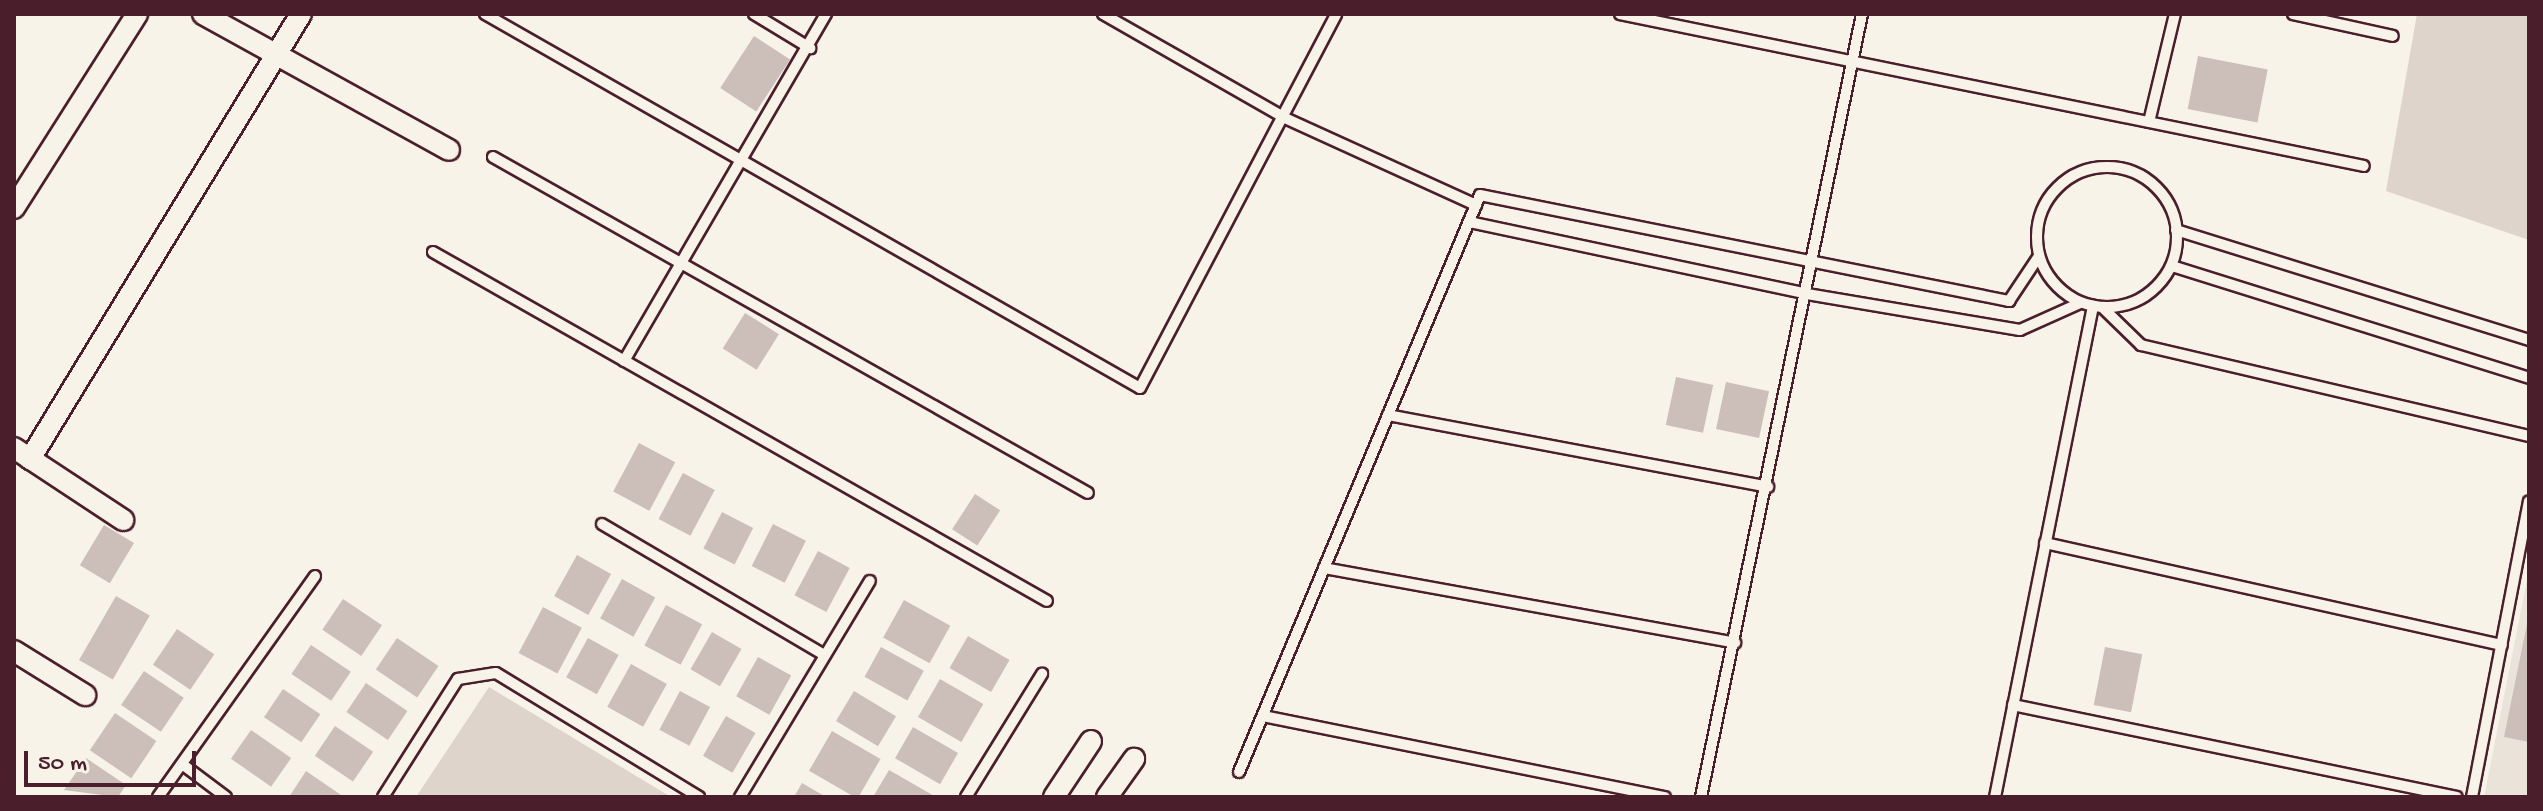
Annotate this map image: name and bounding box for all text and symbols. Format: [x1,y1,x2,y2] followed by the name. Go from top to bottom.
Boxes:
[28,735,200,785] scale bar
[38,750,87,779] text: 50 m

